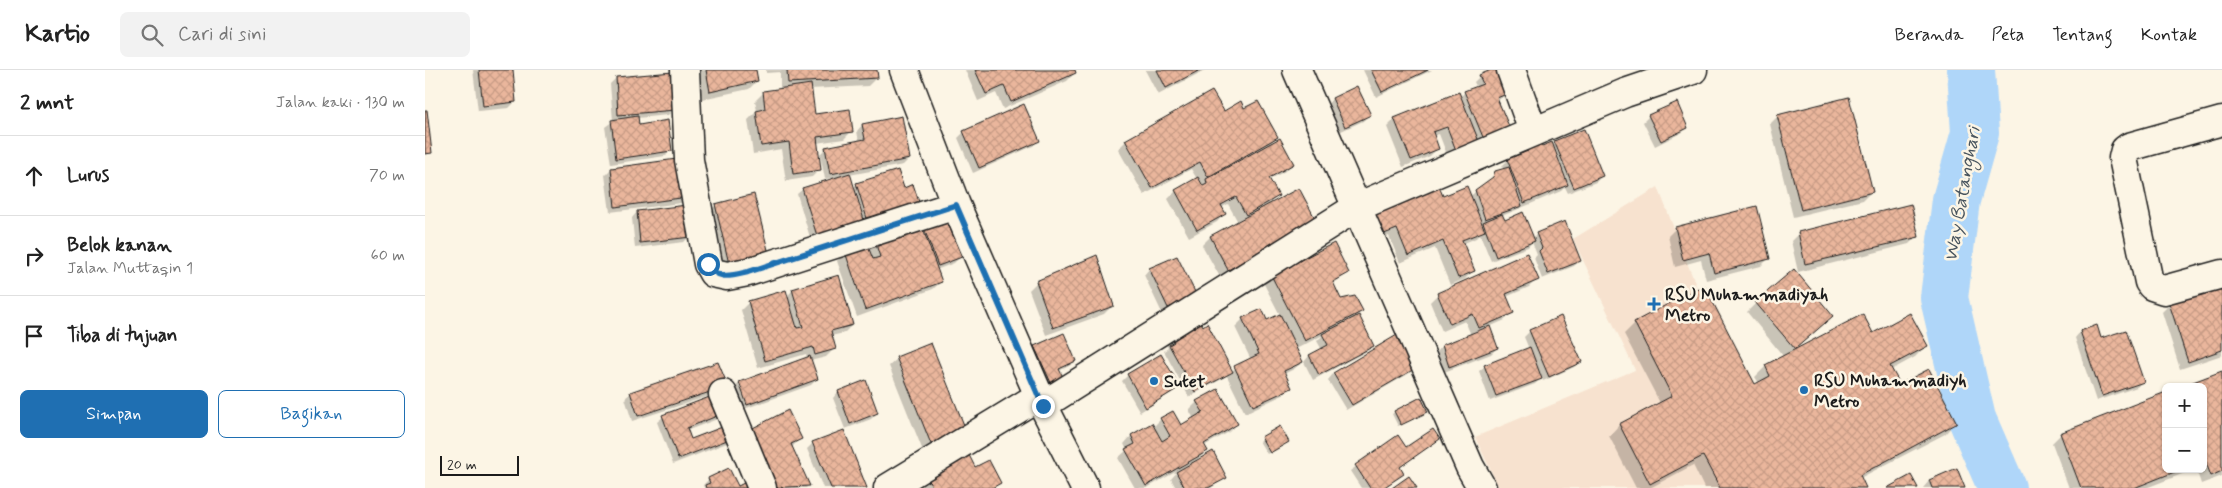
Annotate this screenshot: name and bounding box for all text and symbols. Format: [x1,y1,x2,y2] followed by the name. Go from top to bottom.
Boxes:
[120,12,470,57] search box
[25,19,90,50] text: Kartio
[138,21,166,49] icon: search
[178,22,266,47] text: Cari di sini
[1894,23,1963,47] text: Beranda
[1991,23,2024,47] text: Peta
[2052,23,2113,47] text: Tentang
[2141,23,2197,47] text: Kontak
[20,89,74,117] text: 2 mnt
[276,92,405,113] text: Jalan kaki · 130 m
[1938,123,1989,264] water label: Way Batanghari
[20,162,48,190] icon: ahead
[67,163,109,188] text: Lurus
[369,165,405,186] text: 70 m
[67,233,172,258] text: Belok kanan
[20,242,48,270] icon: right
[371,245,405,266] text: 60 m
[697,253,720,276] route start
[67,258,193,279] text: Jalan Muttaqin 1
[1665,283,1828,328] place label: RSU Muhammadiyah Metro
[1647,297,1661,311] marker: RSU Muhammadiyah Metro
[20,322,48,350] icon: arrive
[67,323,178,348] text: Tiba di tujuan
[1814,369,1967,414] place label: RSU Muhammadiyh Metro
[1164,370,1206,394] place label: Sutet
[1148,375,1160,387] marker: Sutet
[2162,383,2207,473] map controls
[2162,383,2207,428] button: +
[1798,384,1810,396] marker: RSU Muhammadiyh Metro
[20,390,208,438] button: Simpan
[218,390,405,438] button: Bagikan
[1032,395,1055,418] route end
[2162,428,2207,473] button: −
[440,453,519,476] scale bar
[447,456,477,474] text: 20 m

